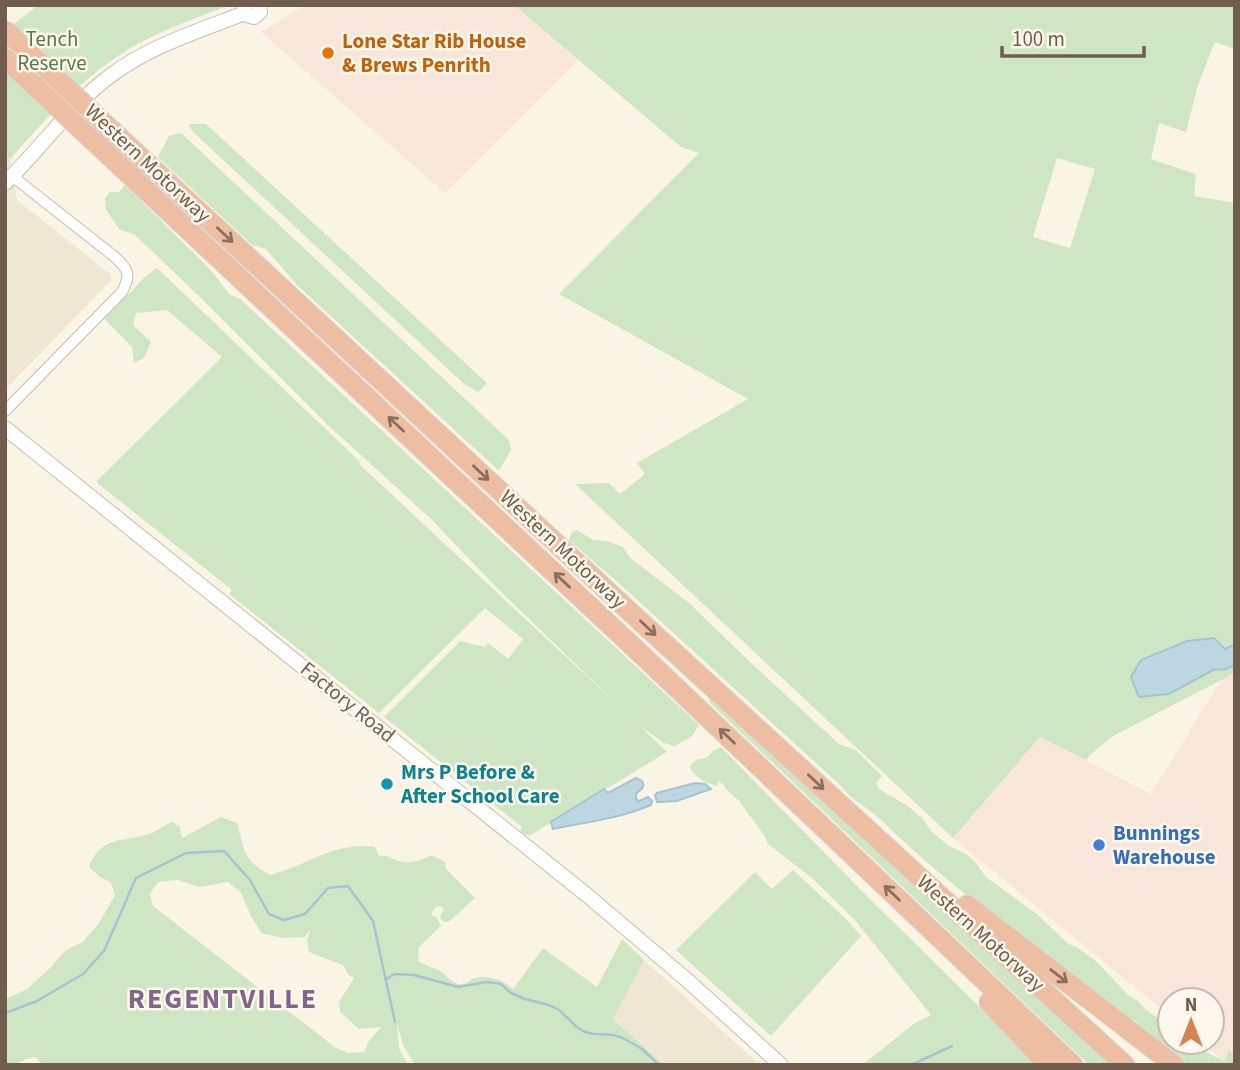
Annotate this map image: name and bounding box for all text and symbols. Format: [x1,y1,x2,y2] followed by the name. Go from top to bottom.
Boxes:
[1002,14,1144,58] scale bar
[17,24,87,78] park label: Tench Reserve
[1012,24,1065,54] text: 100 m
[342,26,527,80] place label: Lone Star Rib House & Brews Penrith
[320,45,336,61] marker: Lone Star Rib House & Brews Penrith
[78,96,218,230] street label: Western Motorway
[216,226,233,243] one-way arrow
[388,416,405,433] one-way arrow
[472,465,490,481] one-way arrow
[493,482,633,616] street label: Western Motorway
[553,572,571,588] one-way arrow
[639,620,657,636] one-way arrow
[294,654,402,750] street label: Factory Road
[718,728,736,744] one-way arrow
[400,757,560,811] place label: Mrs P Before & After School Care
[807,773,824,790] one-way arrow
[379,776,395,792] marker: Mrs P Before & After School Care
[1113,818,1216,872] place label: Bunnings Warehouse
[1091,837,1107,853] marker: Bunnings Warehouse
[910,867,1052,999] street label: Western Motorway
[884,884,901,901] one-way arrow
[1050,969,1068,984] one-way arrow
[128,979,318,1019] district label: REGENTVILLE
[1156,986,1226,1056] north arrow
[1185,992,1197,1019] text: N

